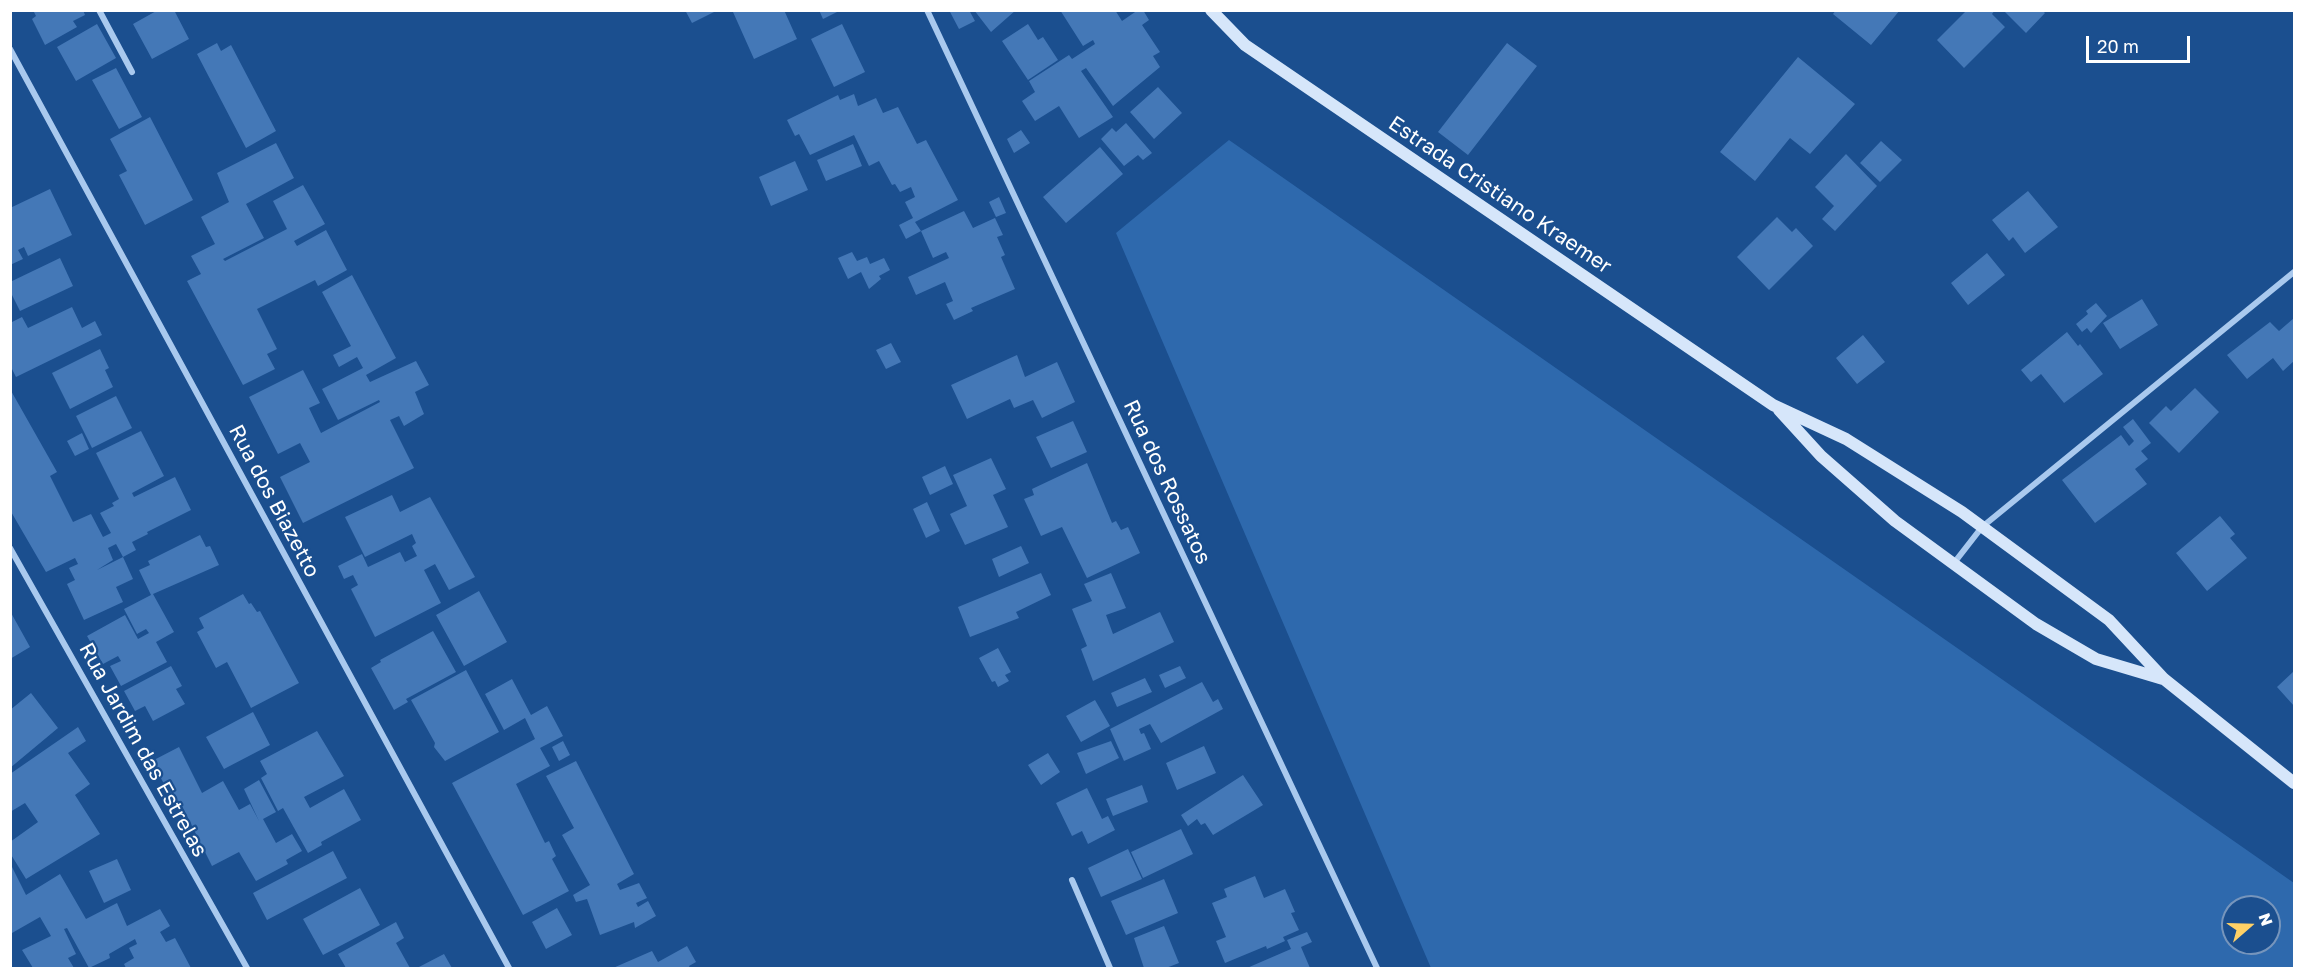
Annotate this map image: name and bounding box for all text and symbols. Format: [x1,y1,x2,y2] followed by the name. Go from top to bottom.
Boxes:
[2089,24,2192,62] scale bar
[2097,35,2139,57] text: 20 m
[1384,111,1616,279] street label: Estrada Cristiano Kraemer
[1118,396,1216,568] street label: Rua dos Rossatos
[223,420,325,582] street label: Rua dos Biazetto
[74,639,212,861] street label: Rua Jardim das Estrelas
[2221,895,2281,955] north arrow
[2255,910,2278,929] text: N

